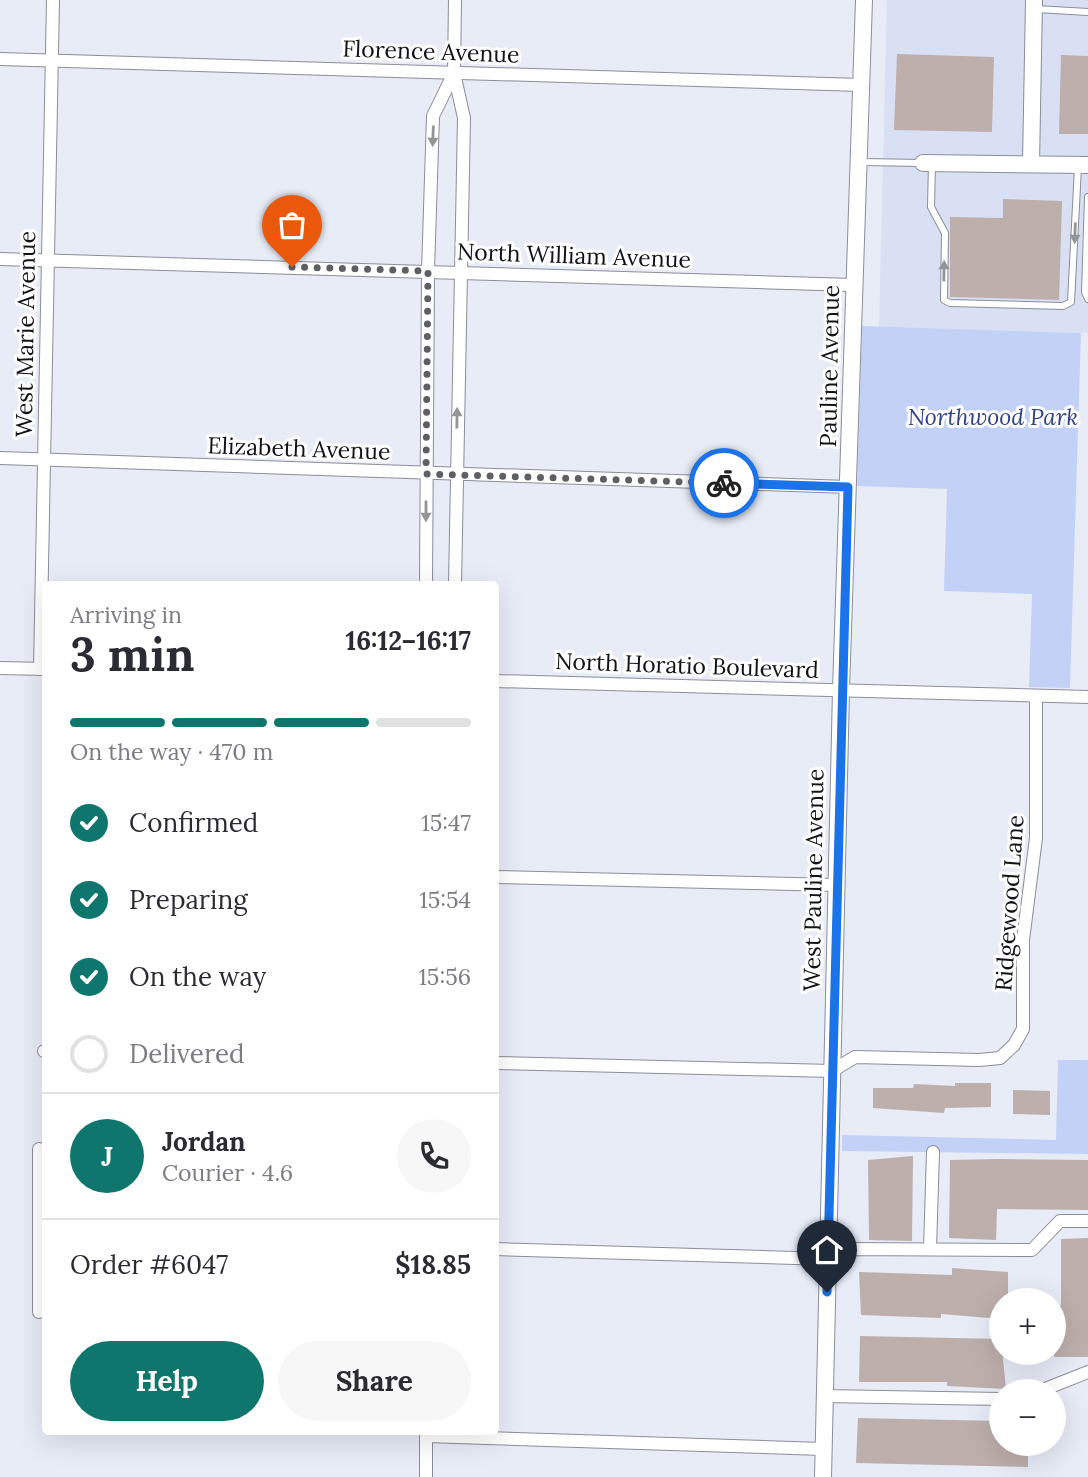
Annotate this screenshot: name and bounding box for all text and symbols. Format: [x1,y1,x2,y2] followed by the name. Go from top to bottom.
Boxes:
[342,33,520,69] street label: Florence Avenue
[427,126,438,148] one-way arrow
[262,195,322,267] pin
[273,206,311,244] icon: bag
[1070,222,1081,244] one-way arrow
[9,231,41,437] street label: West Marie Avenue
[457,236,691,274] street label: North William Avenue
[939,259,950,281] one-way arrow
[813,285,845,447] street label: Pauline Avenue
[908,402,1078,431] park label: Northwood Park
[452,407,463,429] one-way arrow
[207,430,391,466] street label: Elizabeth Avenue
[689,448,759,518] courier
[705,464,743,502] icon: bike
[420,500,432,522] one-way arrow
[70,600,182,629] text: Arriving in
[346,624,471,657] text: 16:12–16:17
[70,625,195,684] text: 3 min
[555,646,820,684] street label: North Horatio Boulevard
[70,737,273,766] text: On the way · 470 m
[797,768,829,992] street label: West Pauline Avenue
[70,804,108,842] icon: check
[129,806,258,839] text: Confirmed
[421,808,471,837] text: 15:47
[988,814,1030,992] street label: Ridgewood Lane
[70,881,108,919] icon: check
[129,883,248,916] text: Preparing
[419,885,471,914] text: 15:54
[70,958,108,996] icon: check
[129,960,266,993] text: On the way
[419,962,471,991] text: 15:56
[129,1037,245,1070] text: Delivered
[397,1119,471,1193] button: phone
[162,1125,246,1158] text: Jordan
[101,1140,113,1173] text: J
[162,1158,293,1187] text: Courier · 4.6
[797,1220,857,1292] pin
[808,1231,846,1269] icon: home
[70,1248,228,1281] text: Order #6047
[395,1248,471,1281] text: $18.85
[989,1288,1066,1456] map controls
[989,1288,1066,1365] button: +
[70,1341,264,1421] button: Help
[278,1341,471,1421] button: Share
[989,1379,1066,1456] button: −

